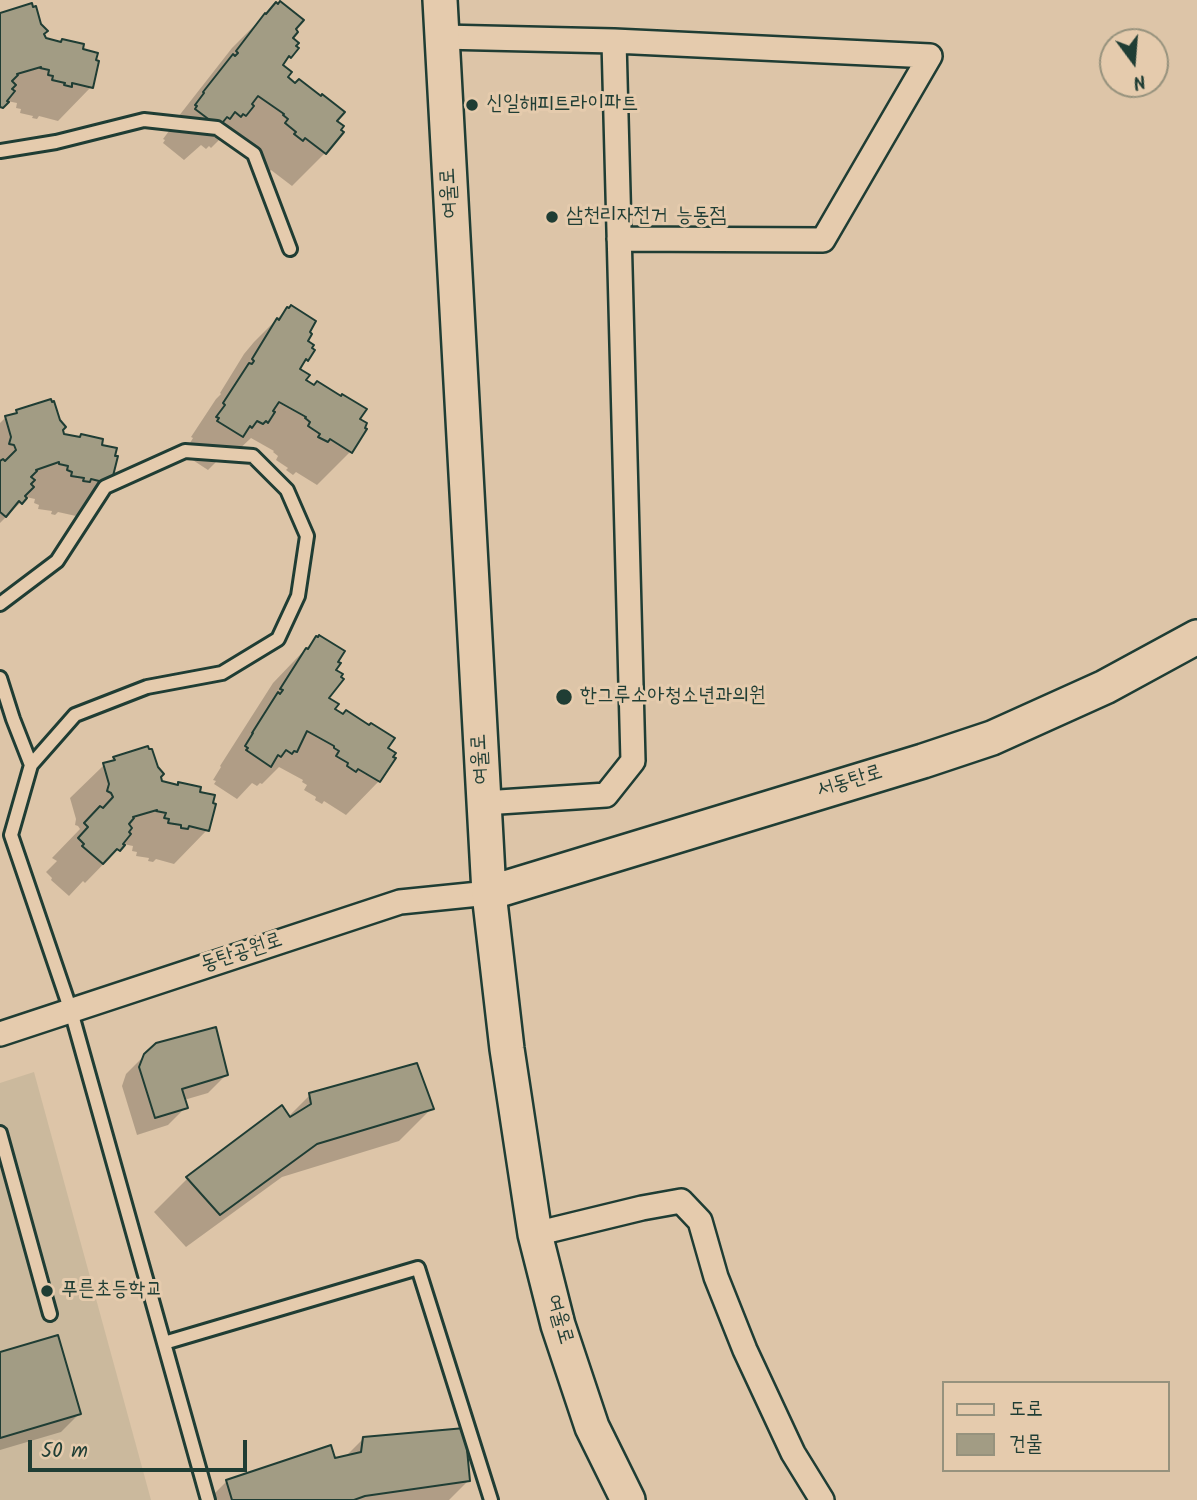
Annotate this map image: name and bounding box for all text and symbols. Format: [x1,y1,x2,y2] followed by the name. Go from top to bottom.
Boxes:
[1099,28,1169,98] north arrow
[1129,65,1149,97] text: N
[486,92,638,118] place label: 신일해피트라이파트
[464,97,480,113] marker: 신일해피트라이파트
[437,167,465,219] street label: 여울로
[566,204,727,230] place label: 삼천리자전거 능동점
[544,209,560,225] marker: 삼천리자전거 능동점
[580,684,766,710] place label: 한그루소아청소년과의원
[554,687,574,707] marker: 한그루소아청소년과의원
[468,733,496,785] street label: 여울로
[814,761,886,805] street label: 서동탄로
[198,929,286,979] street label: 동탄공원로
[61,1278,162,1304] place label: 푸른초등학교
[39,1283,55,1299] marker: 푸른초등학교
[539,1292,577,1348] street label: 여울로
[942,1381,1169,1472] legend
[1009,1393,1043,1426] text: 도로
[32,1426,250,1470] scale bar
[1009,1428,1043,1461] text: 건물
[41,1435,88,1468] text: 50 m

